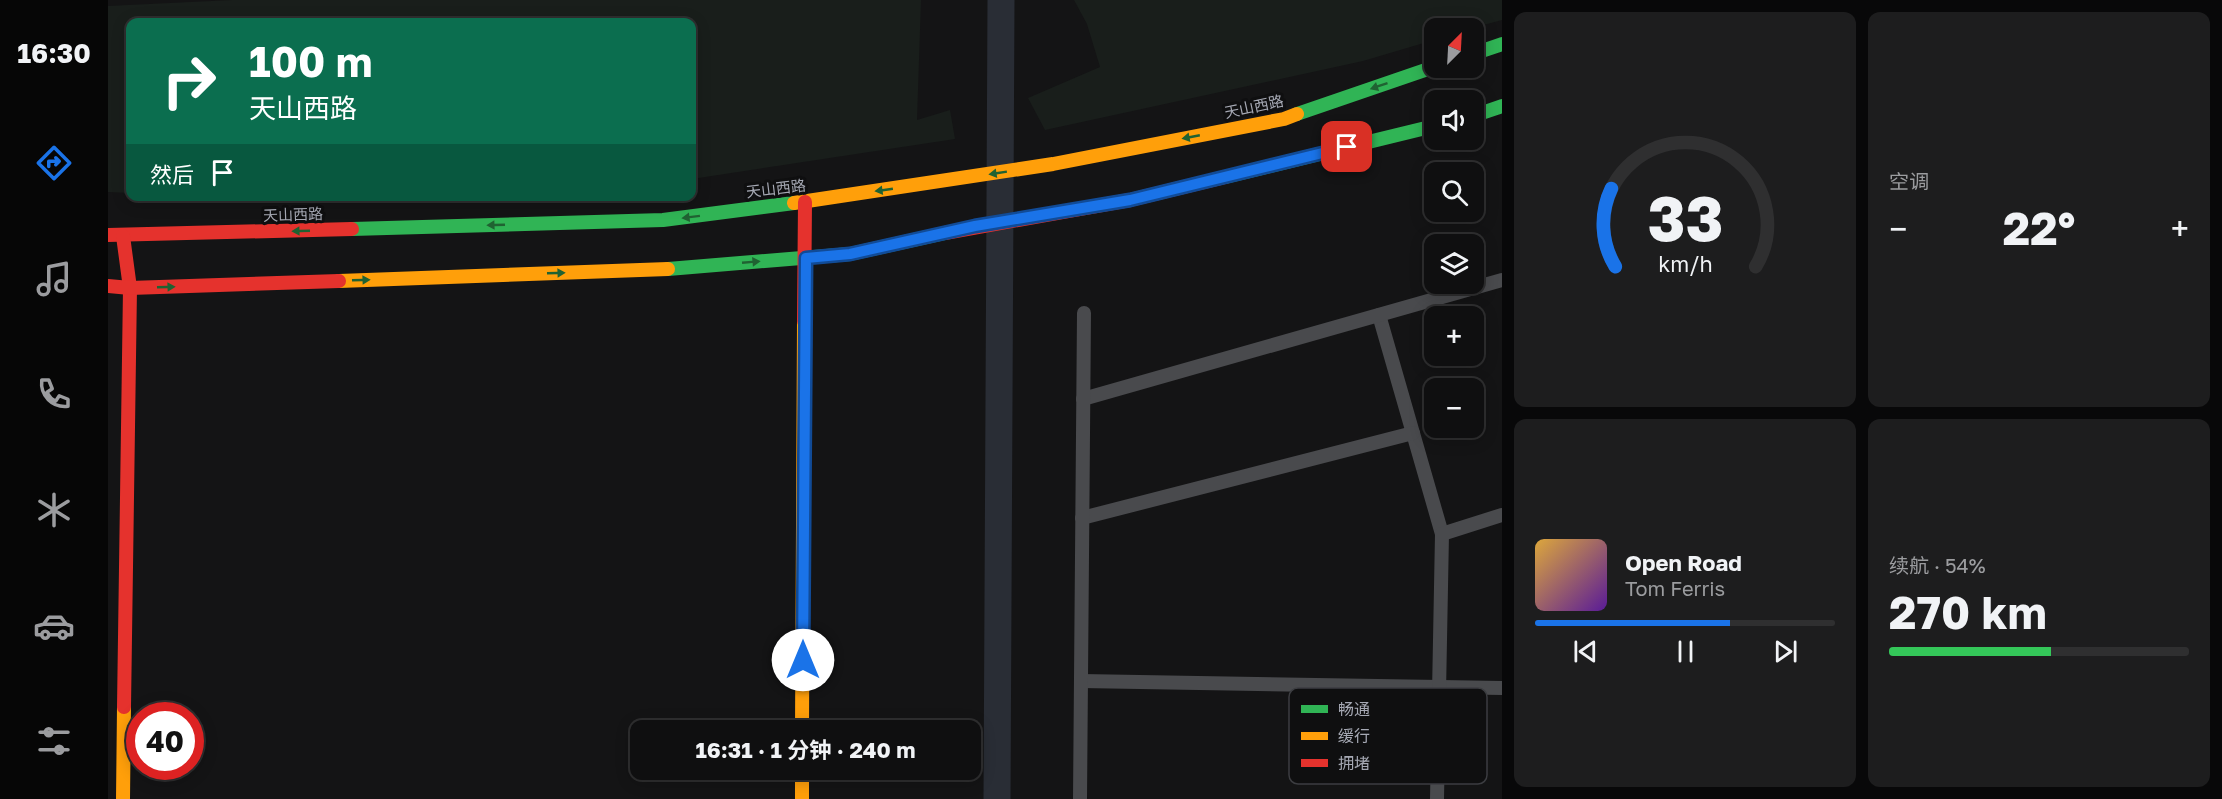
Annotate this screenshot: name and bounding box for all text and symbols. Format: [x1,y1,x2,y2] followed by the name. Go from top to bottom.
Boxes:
[1424,18,1484,78] north arrow
[1424,18,1484,438] map controls
[249,36,372,86] text: 100 m
[17,37,91,69] text: 16:30
[150,42,228,120] icon: right
[1370,82,1388,91] one-way arrow
[1424,90,1484,150] button: sound
[1223,91,1285,121] street label: 天山西路
[249,92,357,124] text: 天山西路
[1321,121,1372,172] pin
[1330,130,1363,163] icon: arrive
[1181,133,1200,142] one-way arrow
[33,142,75,184] icon: directions
[206,156,239,189] icon: arrive
[150,161,194,188] text: 然后
[1424,162,1484,222] button: search
[988,169,1007,178] one-way arrow
[1889,169,1929,193] text: 空调
[745,175,807,201] street label: 天山西路
[1647,180,1723,255] text: 33
[874,186,893,195] one-way arrow
[2003,201,2075,255] text: 22°
[263,204,323,224] street label: 天山西路
[1889,209,1907,248] text: −
[2171,209,2189,248] text: +
[681,212,700,221] one-way arrow
[487,220,506,230] one-way arrow
[292,226,311,236] one-way arrow
[1424,234,1484,294] button: layers
[1658,251,1712,277] text: km/h
[741,257,760,267] one-way arrow
[33,258,75,300] icon: music
[547,268,566,278] one-way arrow
[352,275,371,284] one-way arrow
[157,282,176,291] one-way arrow
[1424,306,1484,366] button: +
[33,373,75,415] icon: phone
[1424,378,1484,438] button: −
[33,489,75,531] icon: climate
[1625,549,1742,576] text: Open Road
[1889,553,1986,577] text: 续航 · 54%
[1625,576,1725,600] text: Tom Ferris
[1889,585,2047,639] text: 270 km
[33,605,75,647] icon: car
[771,628,835,692] position arrow
[1569,635,1602,668] icon: previous
[1669,635,1702,668] icon: pause
[1769,635,1802,668] icon: next
[1289,688,1487,784] legend
[1338,699,1370,719] text: 畅通
[126,702,204,780] speed limit sign: 40
[33,720,75,762] icon: filters
[1338,726,1370,746] text: 缓行
[695,736,916,763] text: 16:31 · 1 分钟 · 240 m
[1338,753,1370,773] text: 拥堵

